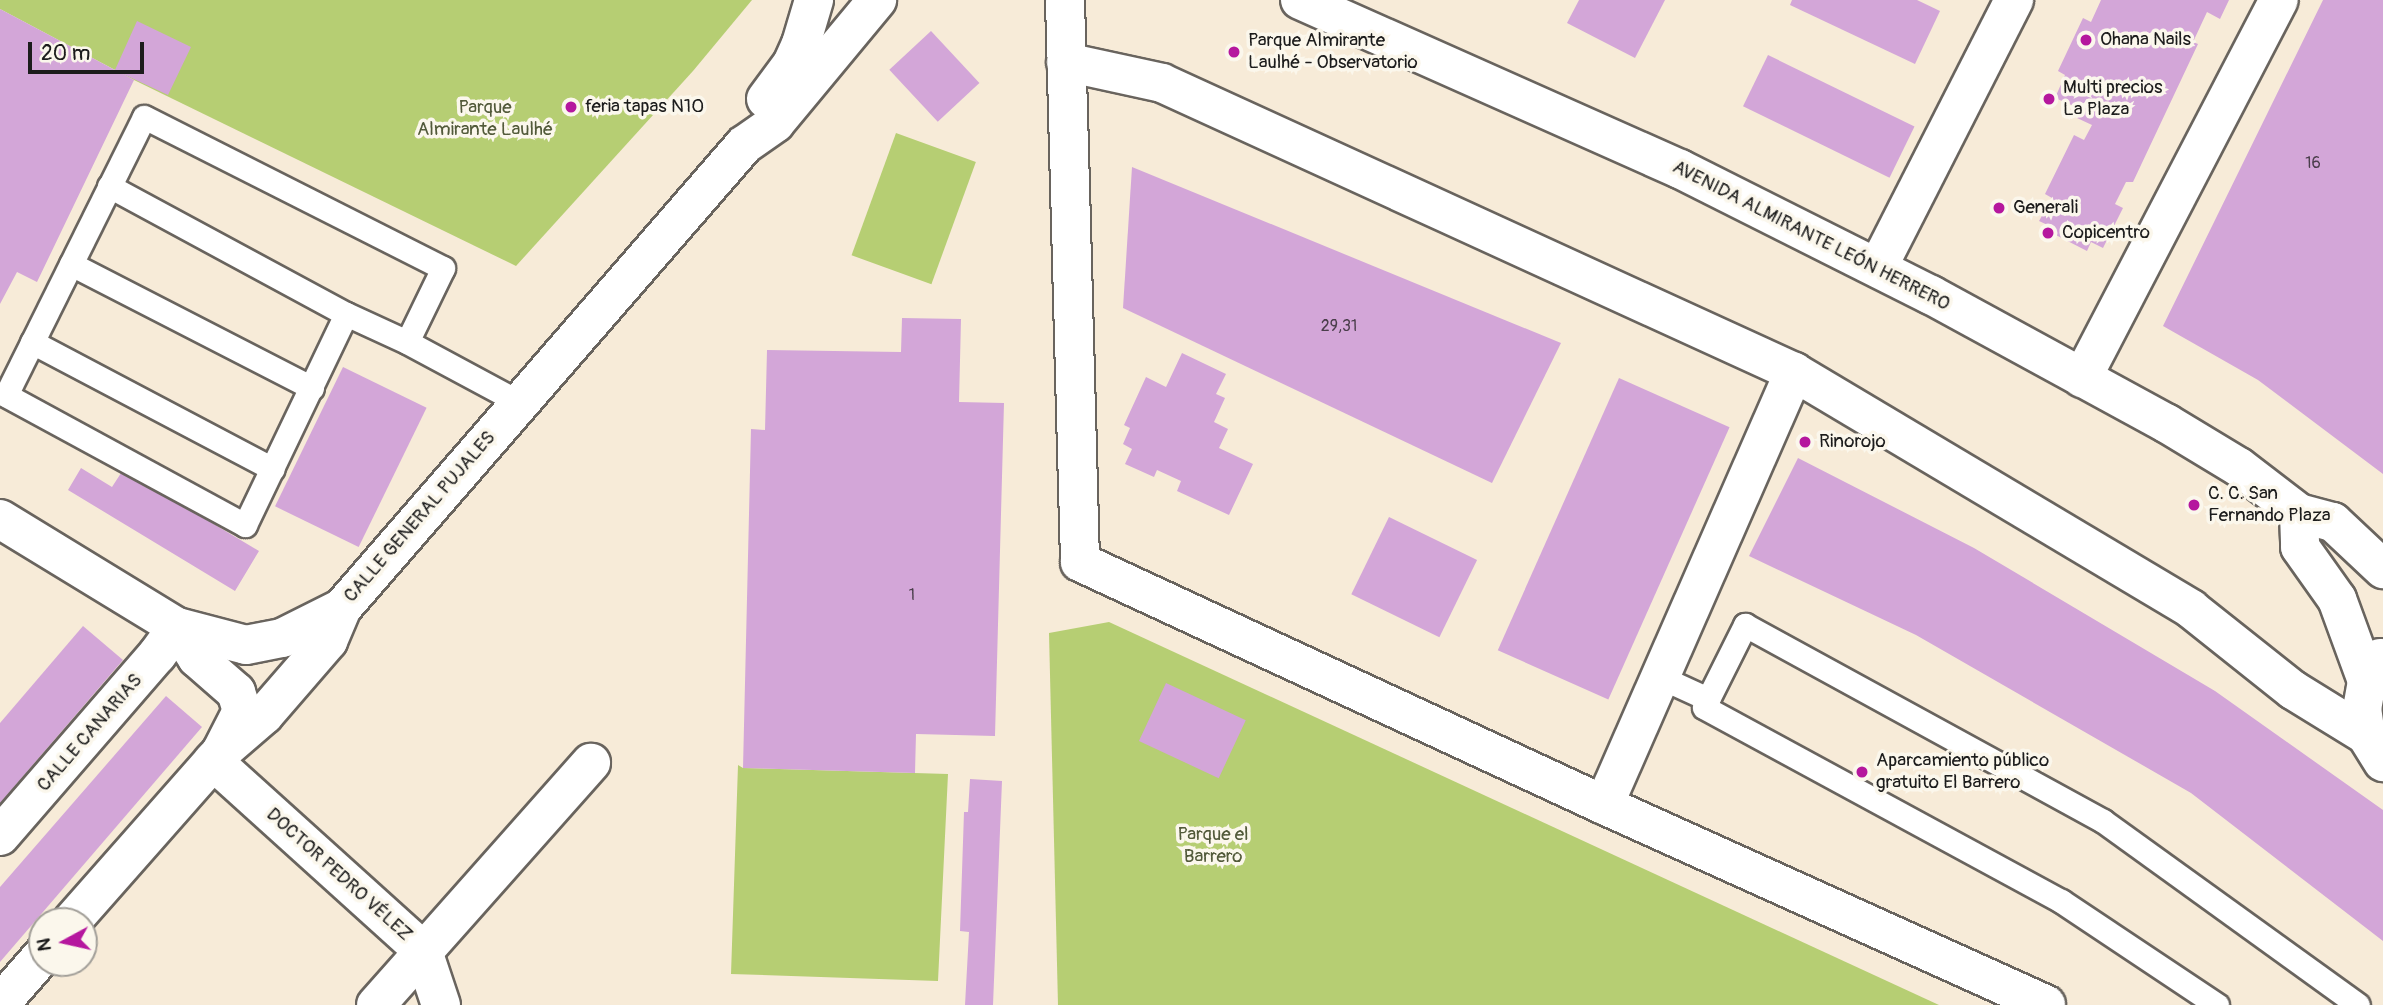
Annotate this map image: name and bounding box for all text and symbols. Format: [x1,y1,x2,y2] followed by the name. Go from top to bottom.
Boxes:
[32,28,147,72] scale bar
[2100,29,2191,51] place label: Ohana Nails
[1248,30,1418,74] place label: Parque Almirante Laulhé - Observatorio
[2078,32,2094,48] marker: Ohana Nails
[41,40,90,67] text: 20 m
[1226,44,1242,60] marker: Parque Almirante Laulhé - Observatorio
[2063,77,2162,121] place label: Multi precios La Plaza
[2041,91,2057,107] marker: Multi precios La Plaza
[585,96,704,118] place label: feria tapas N10
[417,97,553,141] park label: Parque Almirante Laulhé
[563,99,579,115] marker: feria tapas N10
[2305,153,2321,173] house number: 16
[1669,156,1953,316] street label: AVENIDA ALMIRANTE LEÓN HERRERO
[2013,197,2078,219] place label: Generali
[1991,200,2007,216] marker: Generali
[2062,222,2150,244] place label: Copicentro
[2040,225,2056,241] marker: Copicentro
[1321,316,1357,336] house number: 29,31
[339,427,501,607] street label: CALLE GENERAL PUJALES
[1819,431,1886,453] place label: Rinorojo
[1797,434,1813,450] marker: Rinorojo
[2208,483,2331,527] place label: C. C. San Fernando Plaza
[2186,497,2202,513] marker: C. C. San Fernando Plaza
[909,585,915,605] house number: 1
[33,669,147,797] street label: CALLE CANARIAS
[1876,750,2049,794] place label: Aparcamiento público gratuito El Barrero
[1854,764,1870,780] marker: Aparcamiento público gratuito El Barrero
[261,803,417,947] street label: DOCTOR PEDRO VÉLEZ
[1177,824,1249,868] park label: Parque el Barrero
[28,907,98,977] north arrow
[31,937,57,953] text: N

